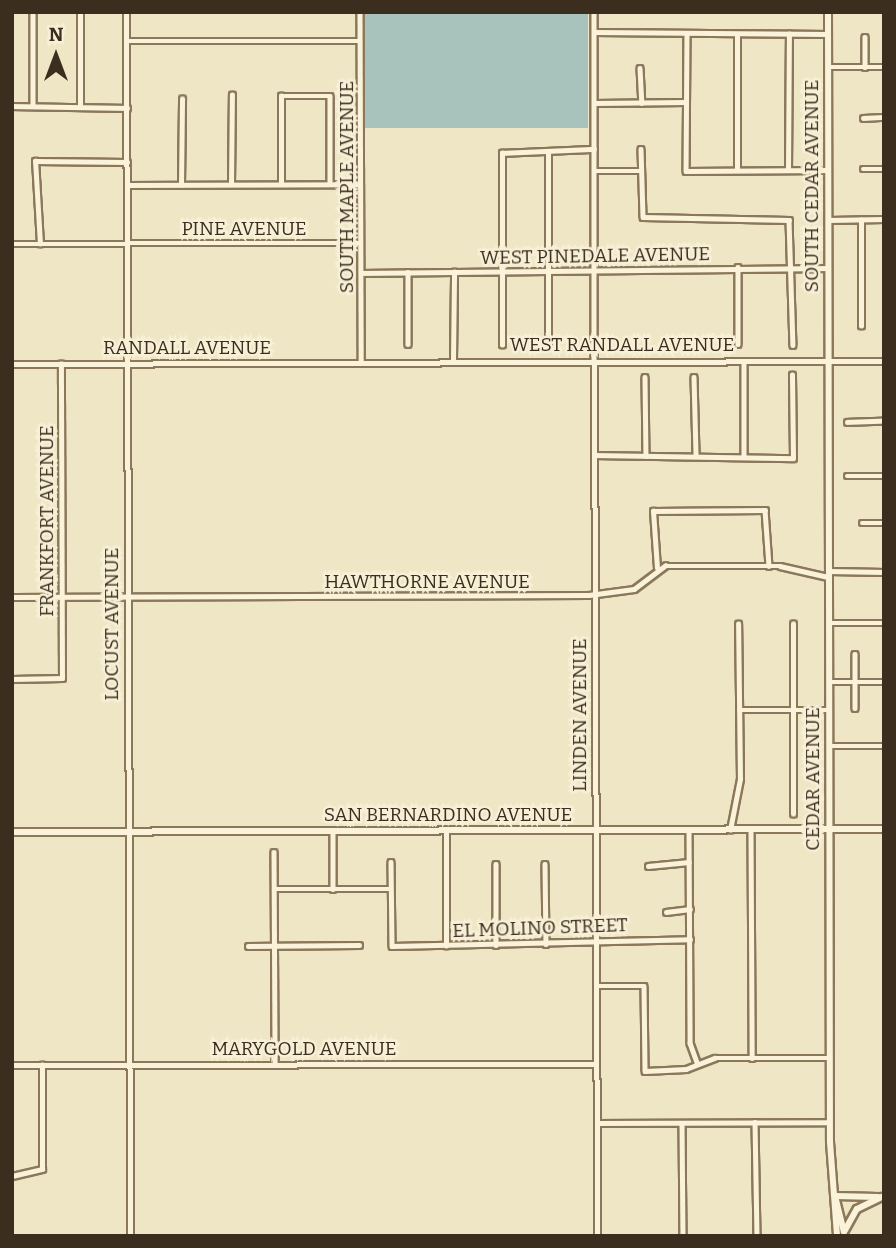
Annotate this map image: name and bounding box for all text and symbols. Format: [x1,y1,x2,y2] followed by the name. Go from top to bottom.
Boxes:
[21,21,91,91] north arrow
[49,23,63,46] text: N
[801,80,823,292] street label: SOUTH CEDAR AVENUE
[336,81,358,293] street label: SOUTH MAPLE AVENUE
[181,218,307,240] street label: PINE AVENUE
[480,243,710,269] street label: WEST PINEDALE AVENUE
[510,334,734,356] street label: WEST RANDALL AVENUE
[103,337,271,359] street label: RANDALL AVENUE
[36,425,58,617] street label: FRANKFORT AVENUE
[101,547,123,701] street label: LOCUST AVENUE
[324,571,530,593] street label: HAWTHORNE AVENUE
[569,638,591,792] street label: LINDEN AVENUE
[802,707,824,851] street label: CEDAR AVENUE
[324,804,572,826] street label: SAN BERNARDINO AVENUE
[452,914,628,942] street label: EL MOLINO STREET
[211,1038,397,1060] street label: MARYGOLD AVENUE

